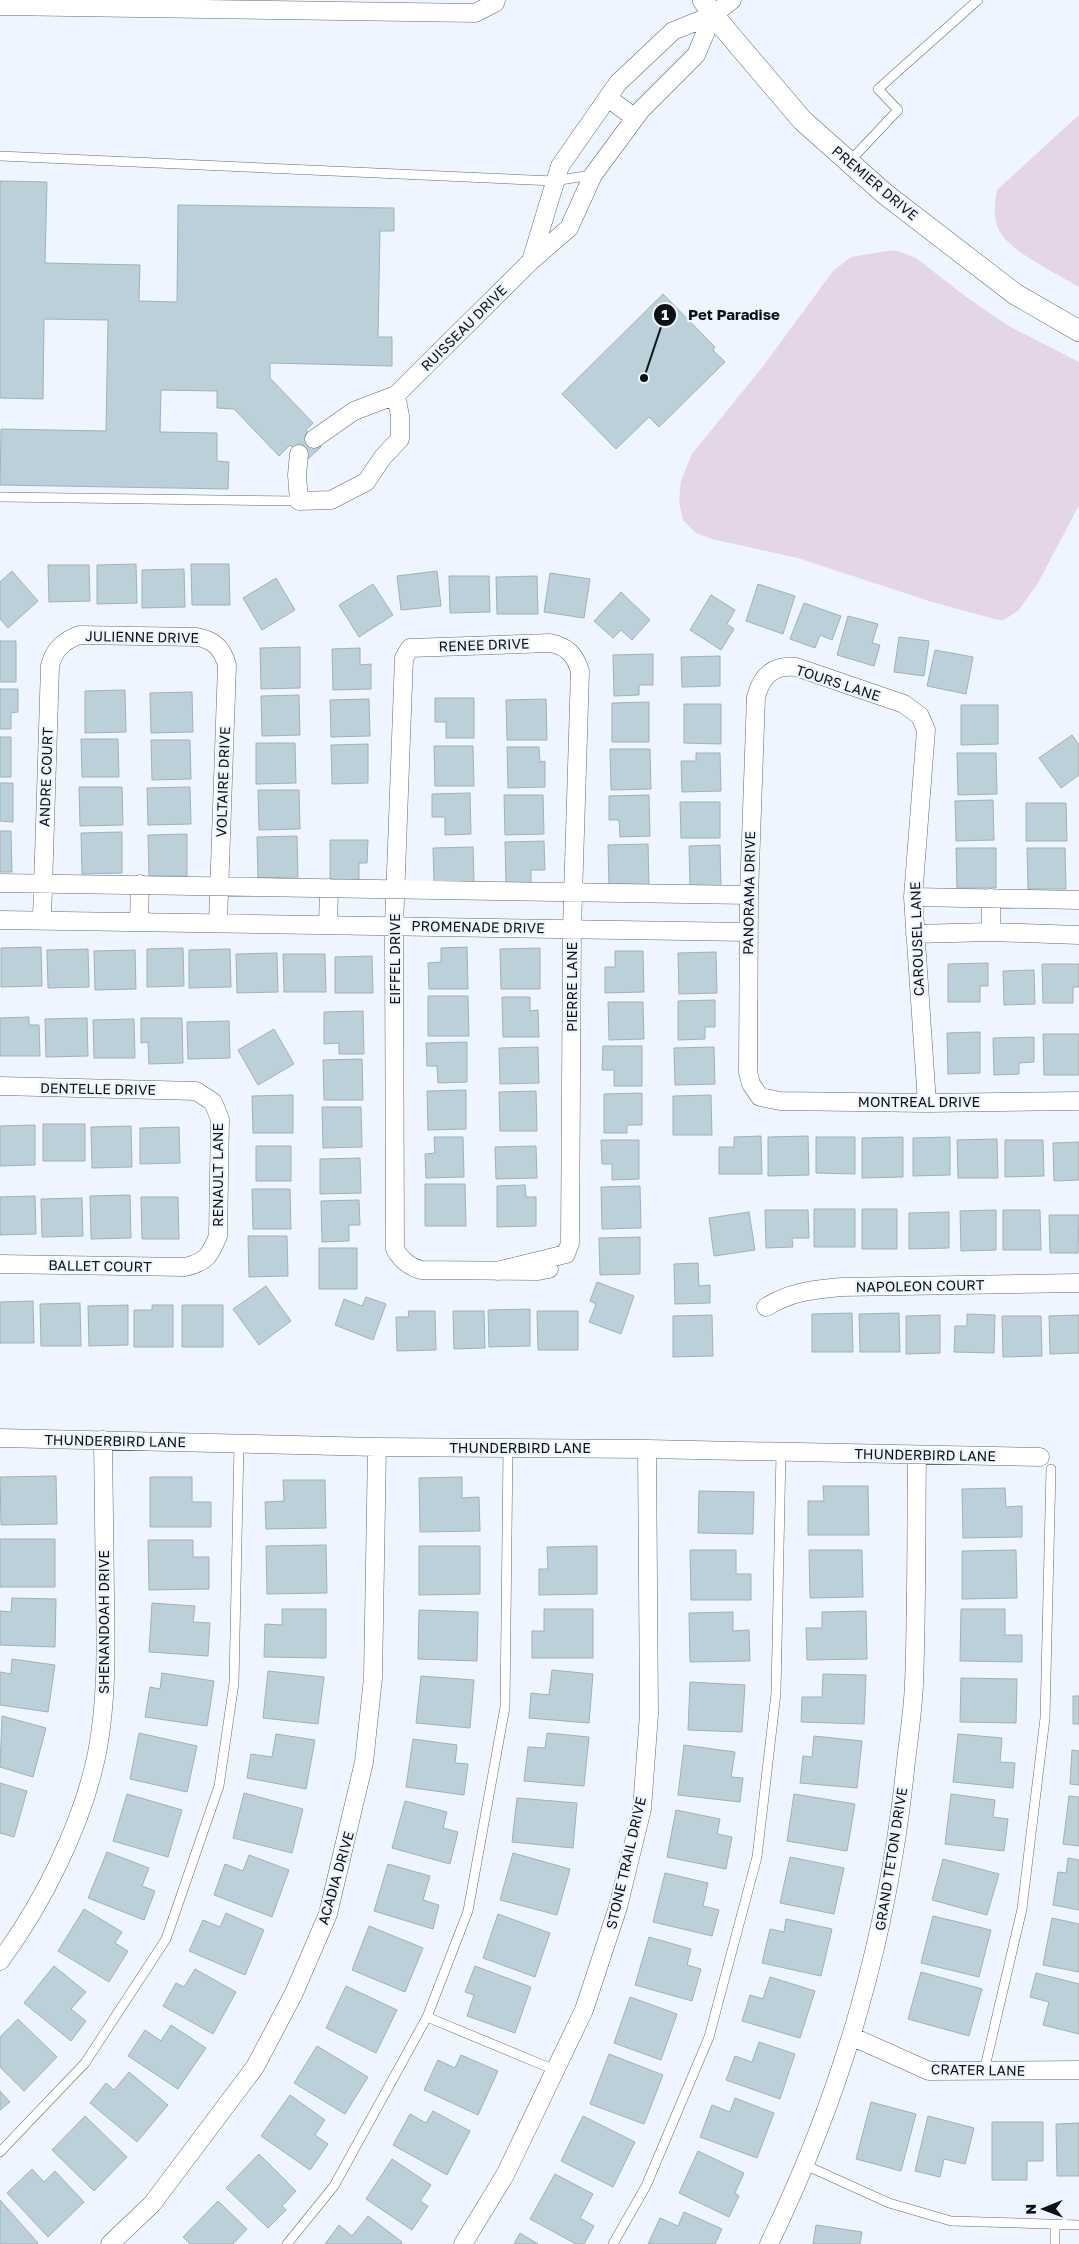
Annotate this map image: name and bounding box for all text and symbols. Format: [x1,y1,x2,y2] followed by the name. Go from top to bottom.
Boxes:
[829,142,922,223] street label: PREMIER DRIVE
[417,281,510,374] street label: RUISSEAU DRIVE
[653,300,790,330] callout: Pet Paradise
[661,305,669,323] text: 1
[688,305,780,323] text: Pet Paradise
[85,627,199,646] street label: JULIENNE DRIVE
[438,634,530,655] street label: RENEE DRIVE
[794,661,883,704] street label: TOURS LANE
[212,726,233,838] street label: VOLTAIRE DRIVE
[35,727,56,827] street label: ANDRE COURT
[739,831,758,955] street label: PANORAMA DRIVE
[906,881,927,997] street label: CAROUSEL LANE
[386,913,403,1005] street label: EIFFEL DRIVE
[411,917,545,936] street label: PROMENADE DRIVE
[563,942,580,1032] street label: PIERRE LANE
[40,1079,156,1098] street label: DENTELLE DRIVE
[858,1093,980,1110] street label: MONTREAL DRIVE
[209,1123,226,1227] street label: RENAULT LANE
[48,1256,152,1275] street label: BALLET COURT
[856,1276,985,1295] street label: NAPOLEON COURT
[44,1431,186,1450] street label: THUNDERBIRD LANE
[449,1439,591,1456] street label: THUNDERBIRD LANE
[854,1445,996,1464] street label: THUNDERBIRD LANE
[95,1550,112,1694] street label: SHENANDOAH DRIVE
[871,1786,910,1932] street label: GRAND TETON DRIVE
[602,1795,649,1931] street label: STONE TRAIL DRIVE
[314,1829,357,1927] street label: ACADIA DRIVE
[931,2060,1025,2079] street label: CRATER LANE
[1019,2184,1069,2234] north arrow
[1022,2204,1039,2215] text: N

